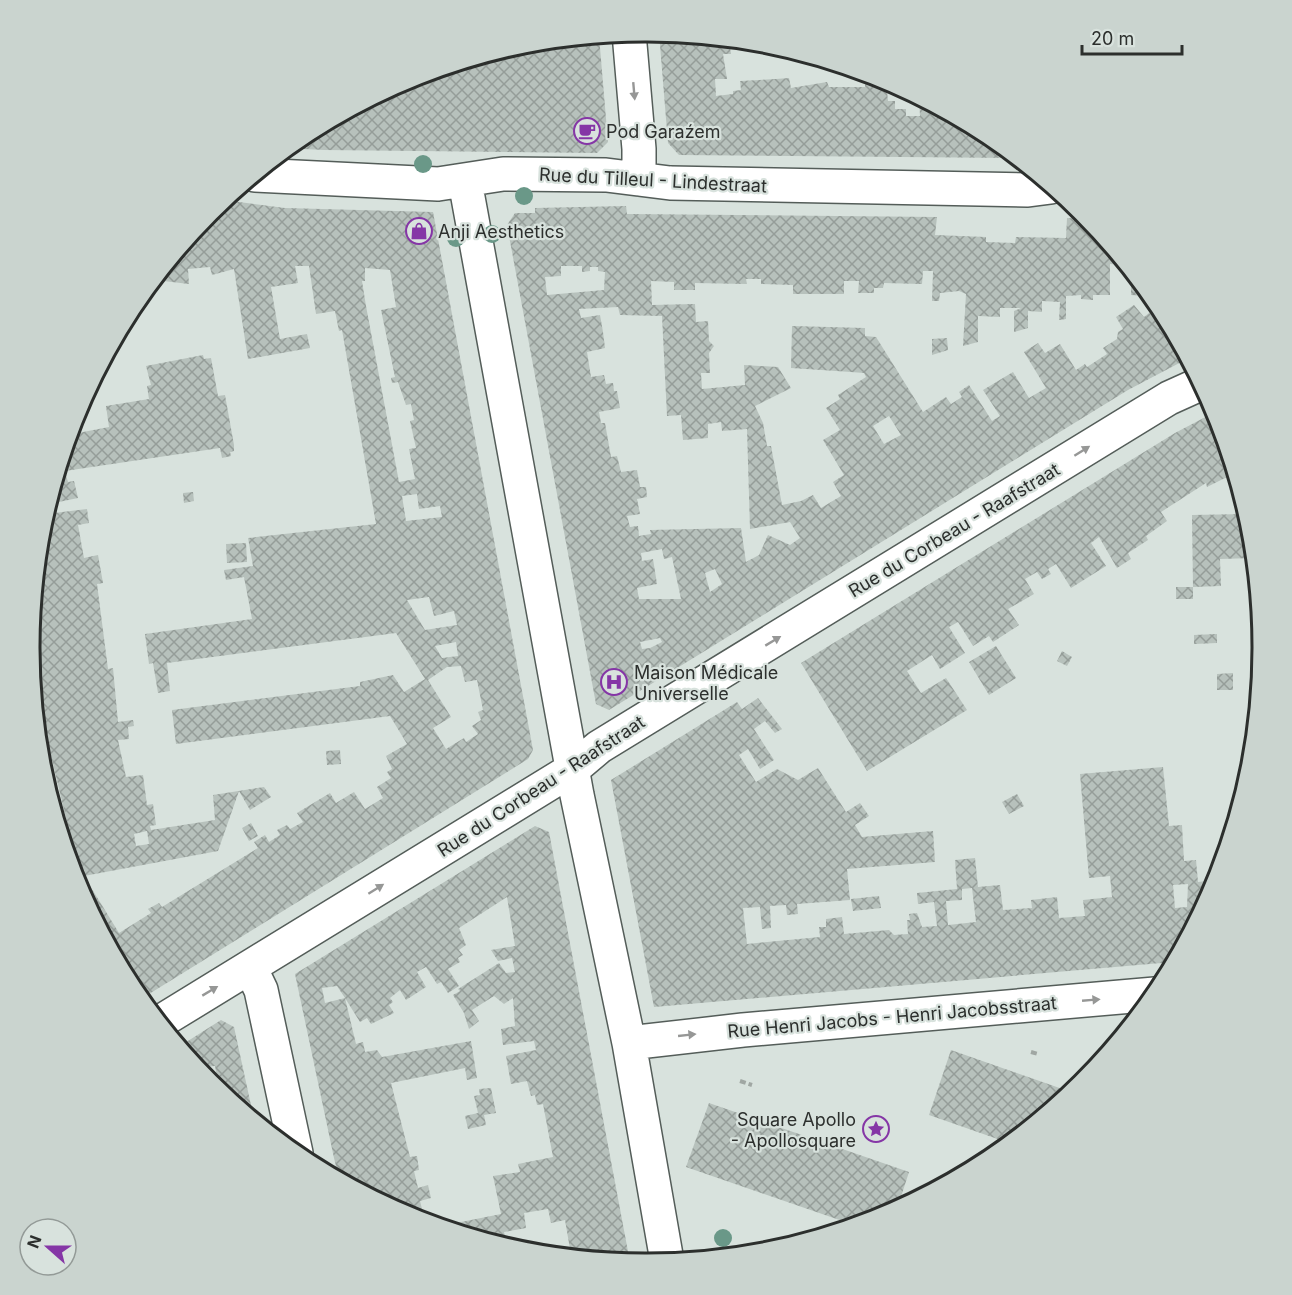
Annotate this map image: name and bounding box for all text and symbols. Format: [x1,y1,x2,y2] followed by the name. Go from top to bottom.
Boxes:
[1082,18,1182,56] scale bar
[1091,28,1134,49] text: 20 m
[629,82,639,101] one-way arrow
[572,116,602,146] cafe icon: Pod Garaźem
[606,121,721,142] place label: Pod Garaźem
[539,164,768,196] street label: Rue du Tilleul - Lindestraat
[404,216,434,246] shop icon: Anji Aesthetics
[438,221,564,242] place label: Anji Aesthetics
[1074,446,1090,457] one-way arrow
[845,458,1063,601] street label: Rue du Corbeau - Raafstraat
[765,636,782,646] one-way arrow
[634,662,778,704] place label: Maison Médicale Universelle
[599,667,629,697] hospital icon: Maison Médicale Universelle
[434,711,649,861] street label: Rue du Corbeau - Raafstraat
[368,884,384,895] one-way arrow
[202,986,218,997] one-way arrow
[727,992,1058,1042] street label: Rue Henri Jacobs - Henri Jacobsstraat
[1081,995,1100,1005] one-way arrow
[678,1030,697,1040] one-way arrow
[731,1109,856,1151] place label: Square Apollo - Apollosquare
[861,1114,891,1144] place icon: Square Apollo - Apollosquare
[18,1217,78,1277] north arrow
[22,1232,46,1251] text: N

